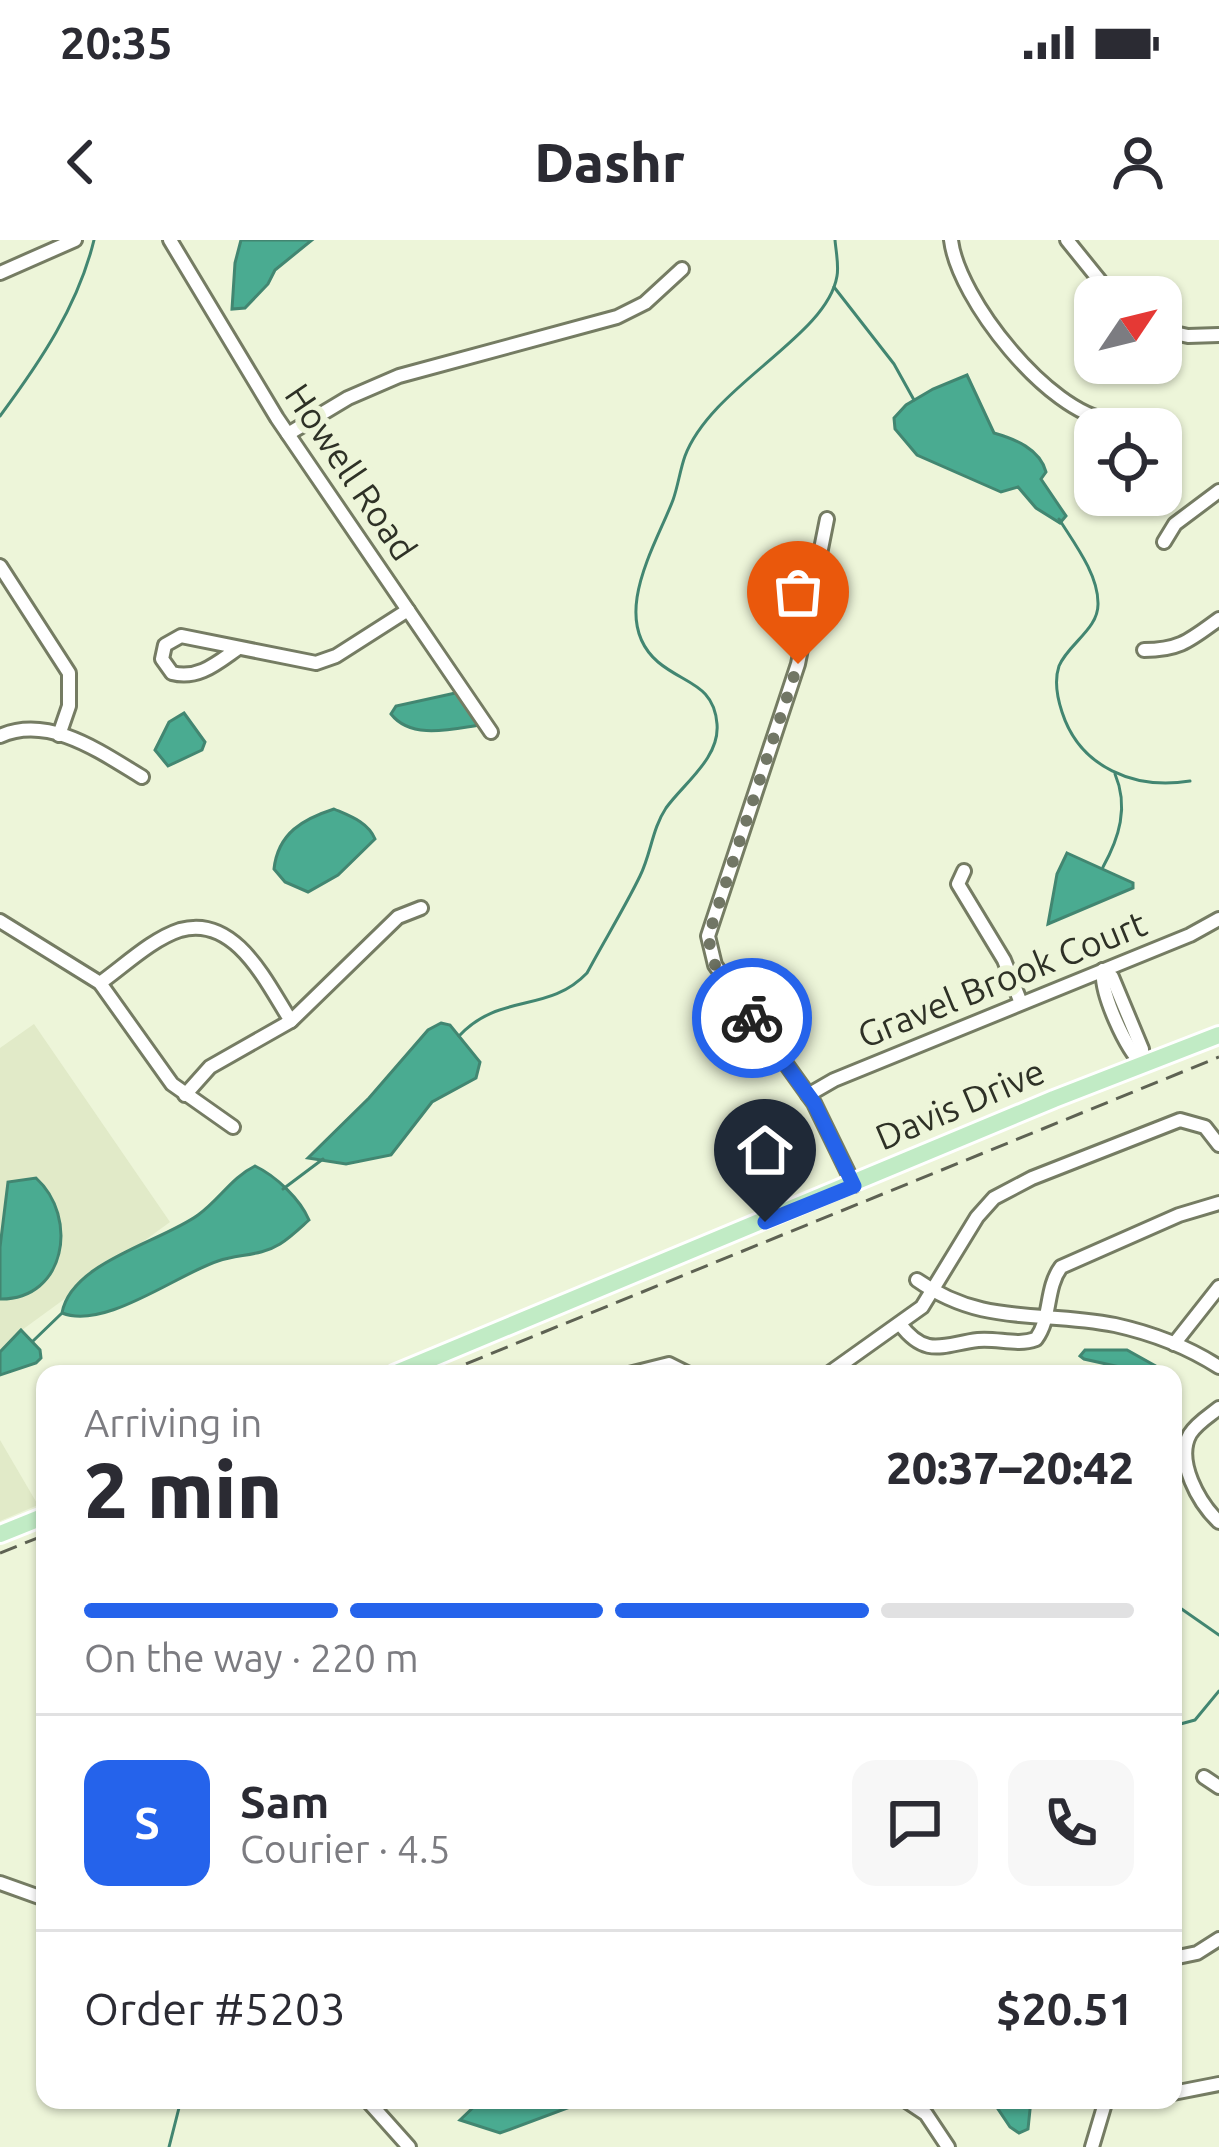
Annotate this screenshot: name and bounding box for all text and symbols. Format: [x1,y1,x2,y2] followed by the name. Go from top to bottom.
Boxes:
[60,17,173,68] text: 20:35
[48,129,114,195] icon: back
[1105,129,1171,195] icon: person
[534,132,685,192] text: Dashr
[1074,276,1182,384] north arrow
[1074,276,1182,516] map controls
[277,376,425,568] street label: Howell Road
[1074,408,1182,516] button: locate
[747,541,849,664] pin
[765,559,831,625] icon: bag
[852,902,1152,1055] street label: Gravel Brook Court
[692,958,812,1078] courier
[719,985,785,1051] icon: bike
[869,1050,1050,1157] street label: Davis Drive
[714,1099,816,1222] pin
[732,1117,798,1183] icon: home
[84,1401,262,1444] text: Arriving in
[886,1442,1134,1493] text: 20:37–20:42
[84,1445,282,1533] text: 2 min
[84,1636,419,1679] text: On the way · 220 m
[852,1760,978,1886] button: chat
[1008,1760,1134,1886] button: phone
[240,1776,329,1827] text: Sam
[134,1797,160,1848] text: S
[240,1827,451,1870] text: Courier · 4.5
[84,1983,346,2034] text: Order #5203
[996,1983,1134,2034] text: $20.51

